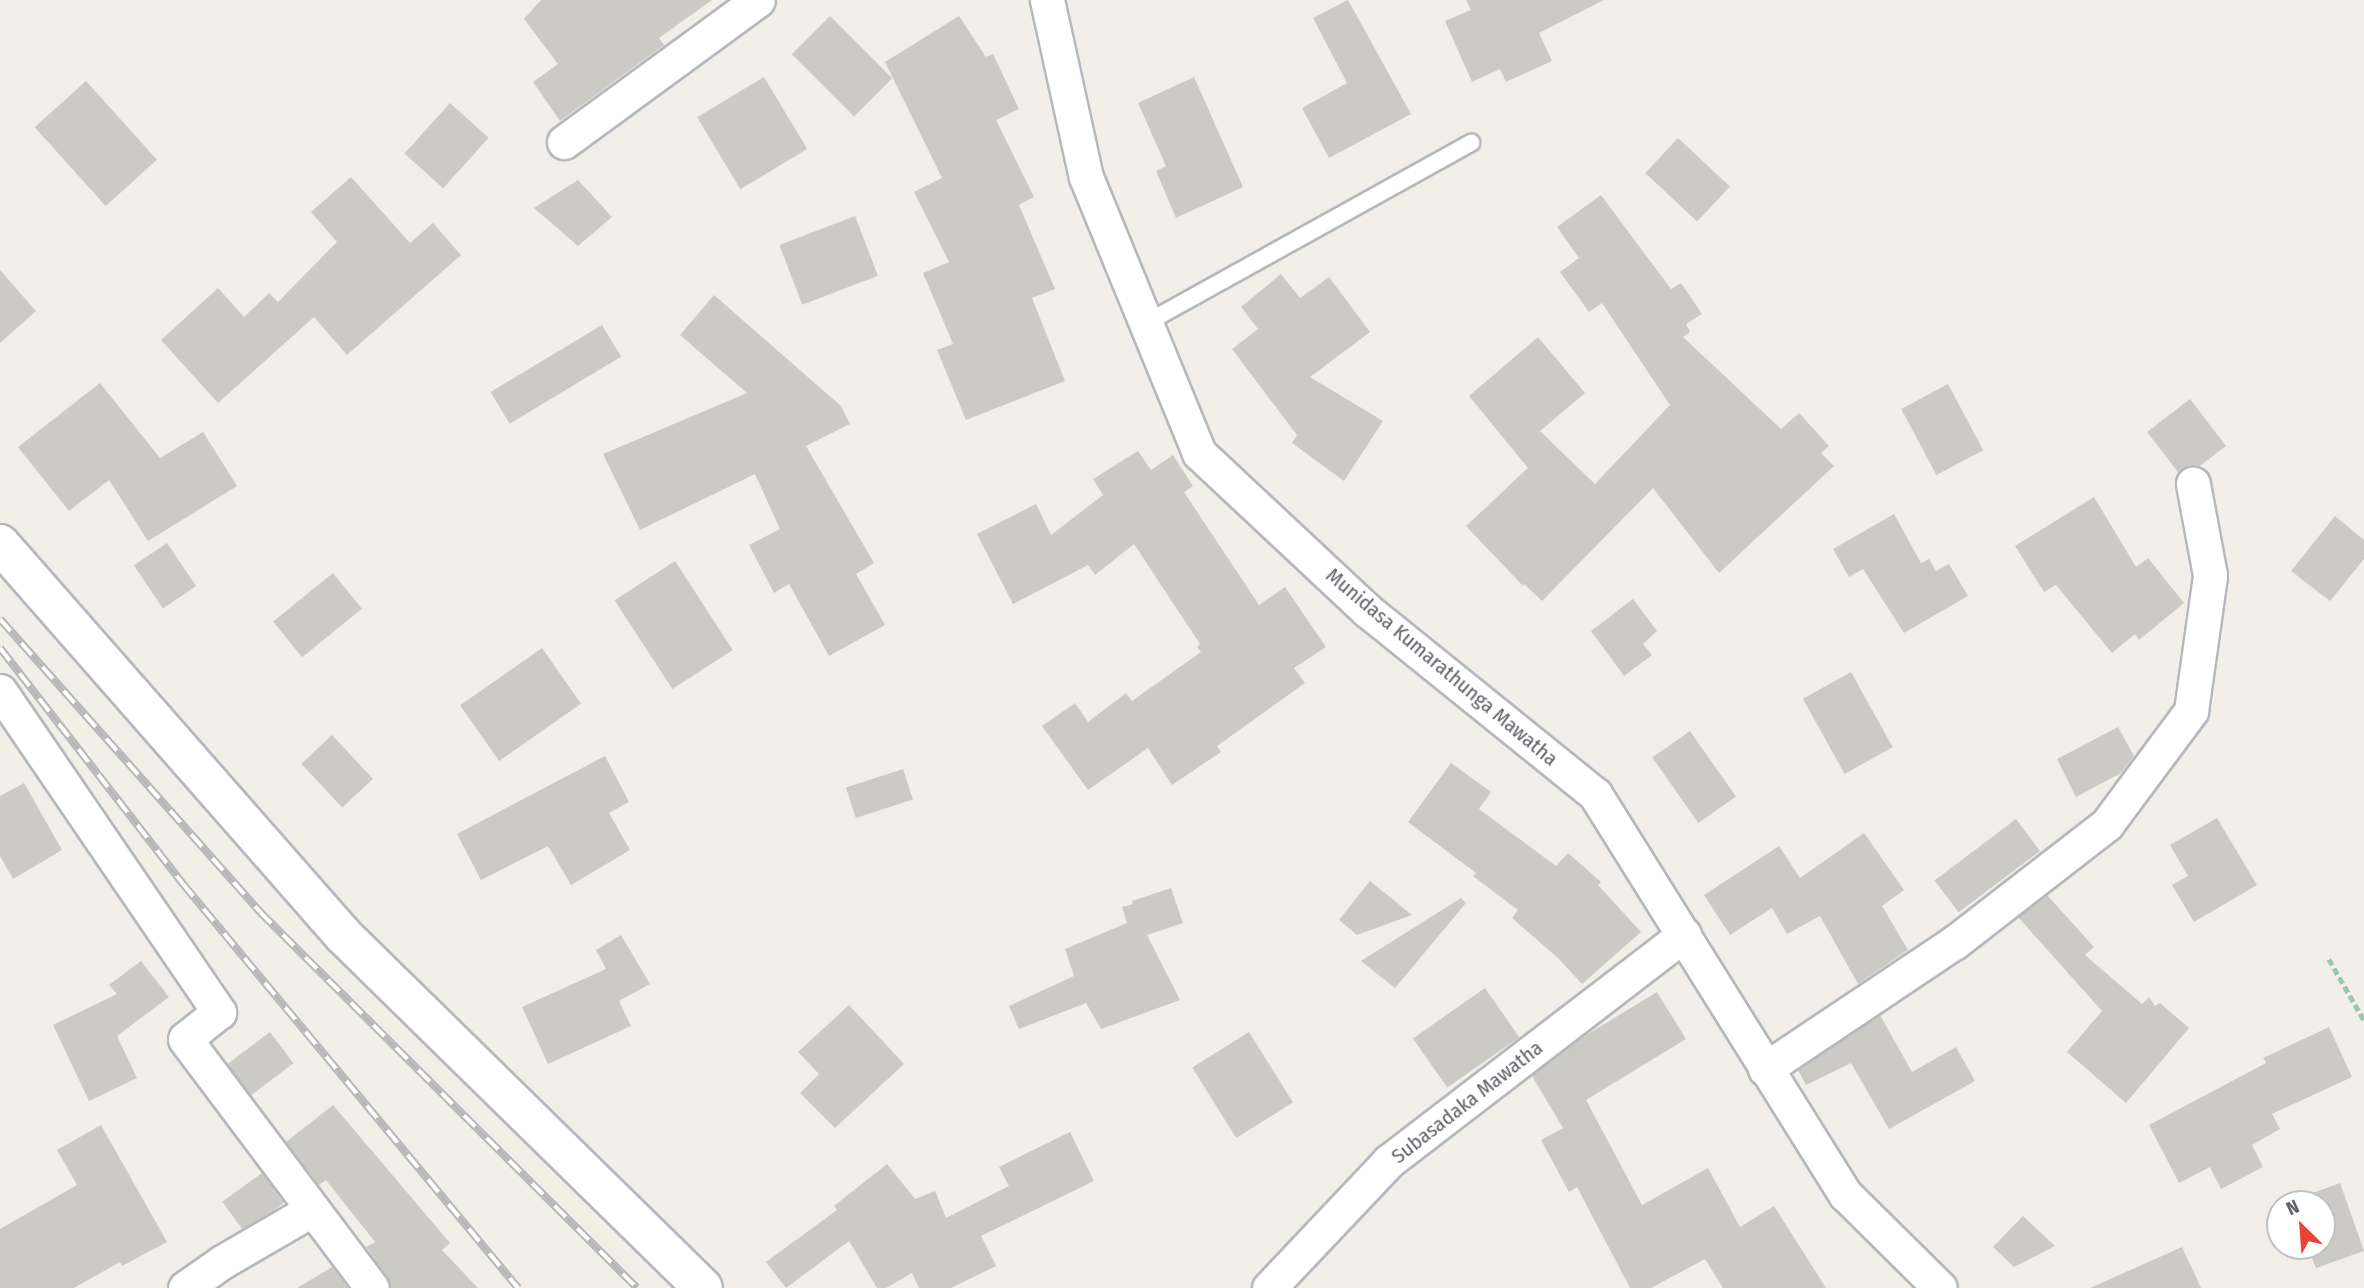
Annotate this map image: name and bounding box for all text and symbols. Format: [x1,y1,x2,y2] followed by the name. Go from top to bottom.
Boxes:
[1321,563,1563,771] street label: Munidasa Kumarathunga Mawatha
[1386,1035,1548,1169] street label: Subasadaka Mawatha
[2266,1190,2336,1260] north arrow
[2283,1195,2303,1220] text: N

